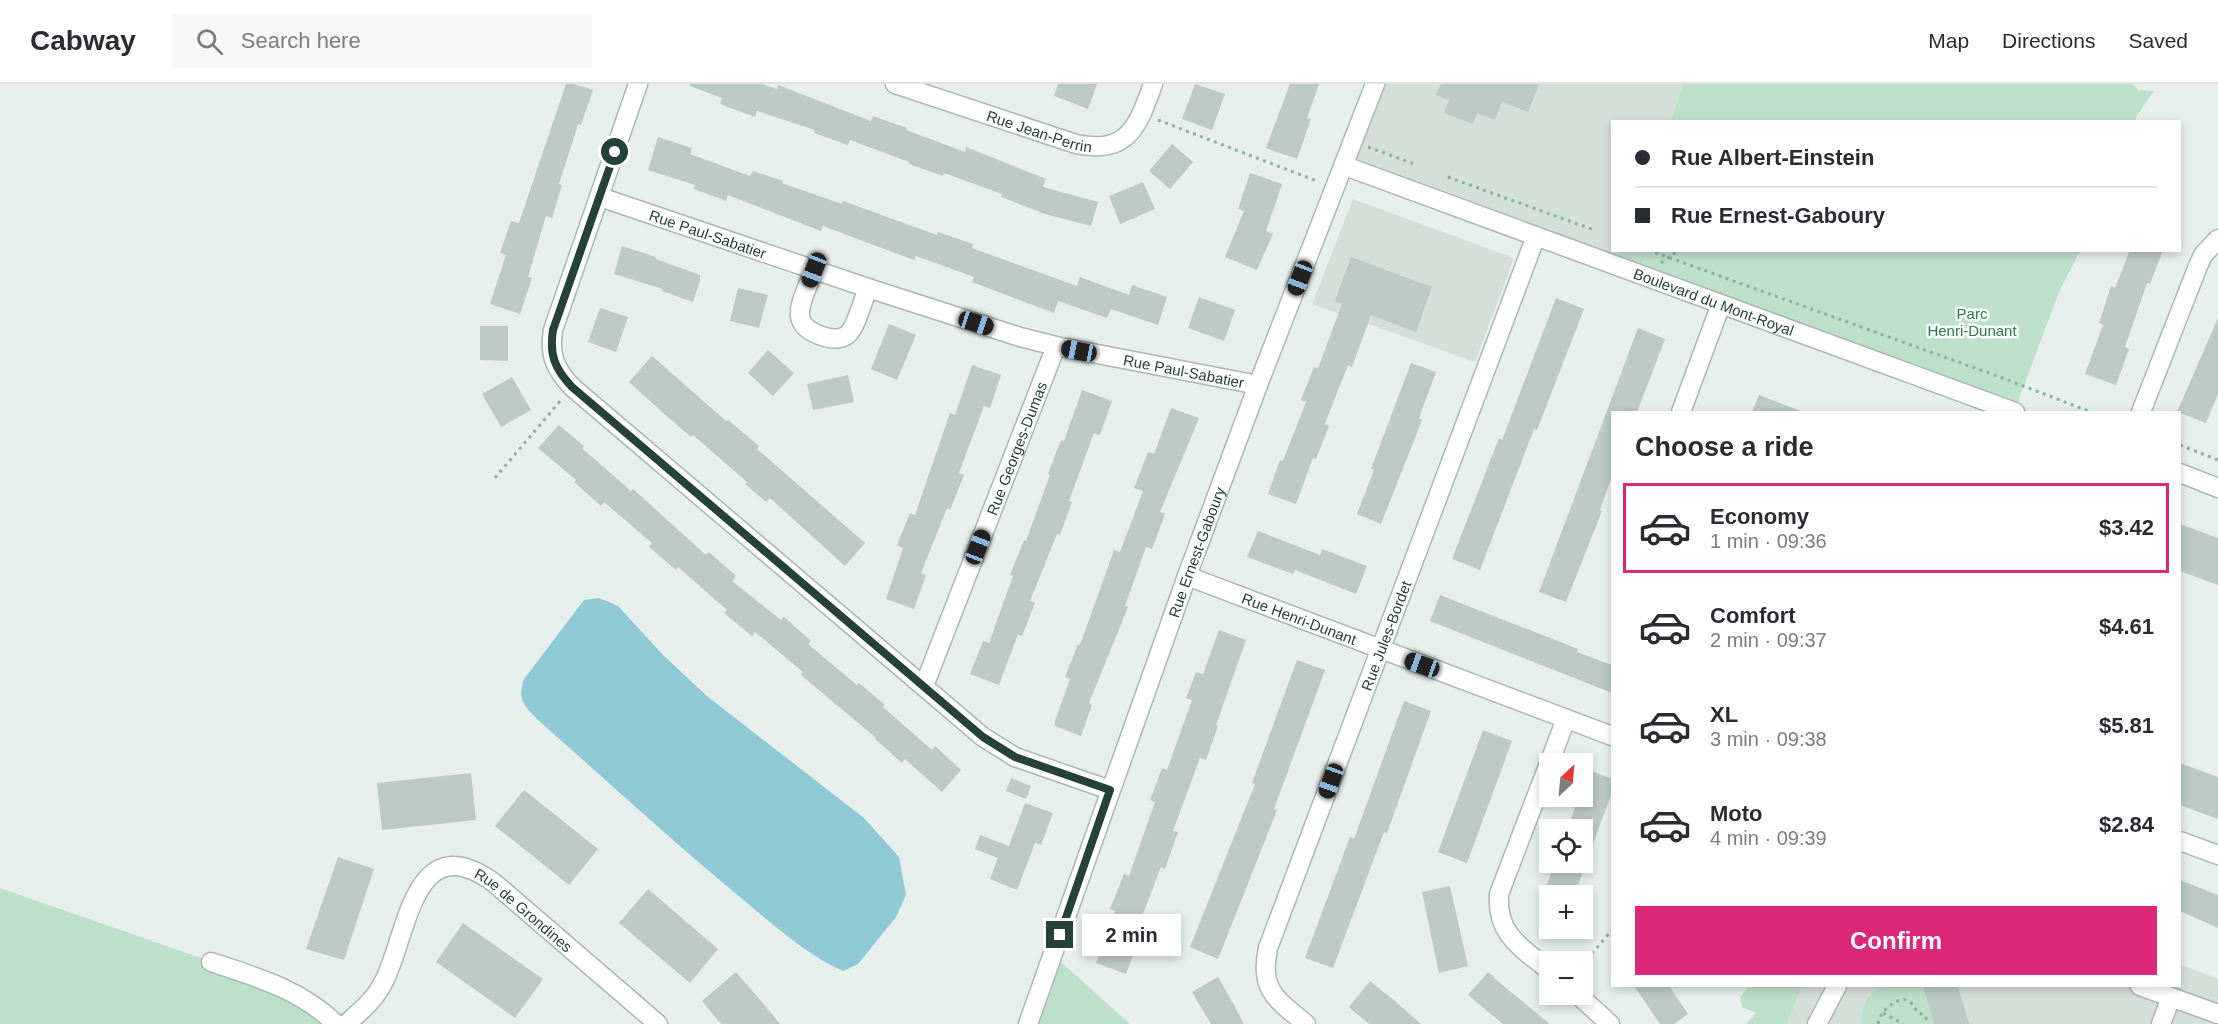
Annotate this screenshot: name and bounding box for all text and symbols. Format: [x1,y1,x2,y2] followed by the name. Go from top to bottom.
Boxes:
[172,14,592,68] search box
[30,25,136,56] text: Cabway
[193,25,226,58] icon: search
[241,28,361,53] text: Search here
[1928,29,1969,52] text: Map
[2002,29,2095,52] text: Directions
[2128,29,2188,52] text: Saved
[985,107,1093,155] street label: Rue Jean-Perrin
[601,138,628,165] route start
[1671,145,1874,170] text: Rue Albert-Einstein
[1671,203,1885,228] text: Rue Ernest-Gaboury
[647,206,769,261] street label: Rue Paul-Sabatier
[799,250,829,290] car
[1285,258,1315,298] car
[1632,264,1796,339] street label: Boulevard du Mont-Royal
[1927,305,2017,339] park label: Parc Henri-Dunant
[956,309,996,337] car
[1060,339,1098,363] car
[1122,351,1246,391] street label: Rue Paul-Sabatier
[983,379,1050,517] street label: Rue Georges-Dumas
[1635,432,1814,462] text: Choose a ride
[1165,484,1228,620] street label: Rue Ernest-Gaboury
[1638,501,1692,555] icon: car
[1710,504,1809,529] text: Economy
[2099,515,2154,540] text: $3.42
[963,527,993,567] car
[1710,530,1827,552] text: 1 min · 09:36
[1357,577,1414,693] street label: Rue Jules-Bordet
[1240,589,1360,648] street label: Rue Henri-Dunant
[1638,600,1692,654] icon: car
[1710,603,1796,628] text: Comfort
[2099,614,2154,639] text: $4.61
[1710,629,1827,651] text: 2 min · 09:37
[1402,650,1442,680] car
[1638,699,1692,753] icon: car
[1710,702,1738,727] text: XL
[2099,713,2154,738] text: $5.81
[1710,728,1827,750] text: 3 min · 09:38
[1539,753,1593,807] north arrow
[1539,753,1593,1005] map controls
[1316,761,1346,801] car
[1638,798,1692,852] icon: car
[1710,801,1763,826] text: Moto
[2099,812,2154,837] text: $2.84
[1539,819,1593,873] button: locate
[1710,827,1827,849] text: 4 min · 09:39
[472,864,576,955] street label: Rue de Grondines
[1539,885,1593,939] button: +
[1635,906,2157,975] button: Confirm
[1081,914,1180,956] callout: 2 min
[1046,921,1073,948] route end
[1105,924,1158,946] text: 2 min
[1539,951,1593,1005] button: −

